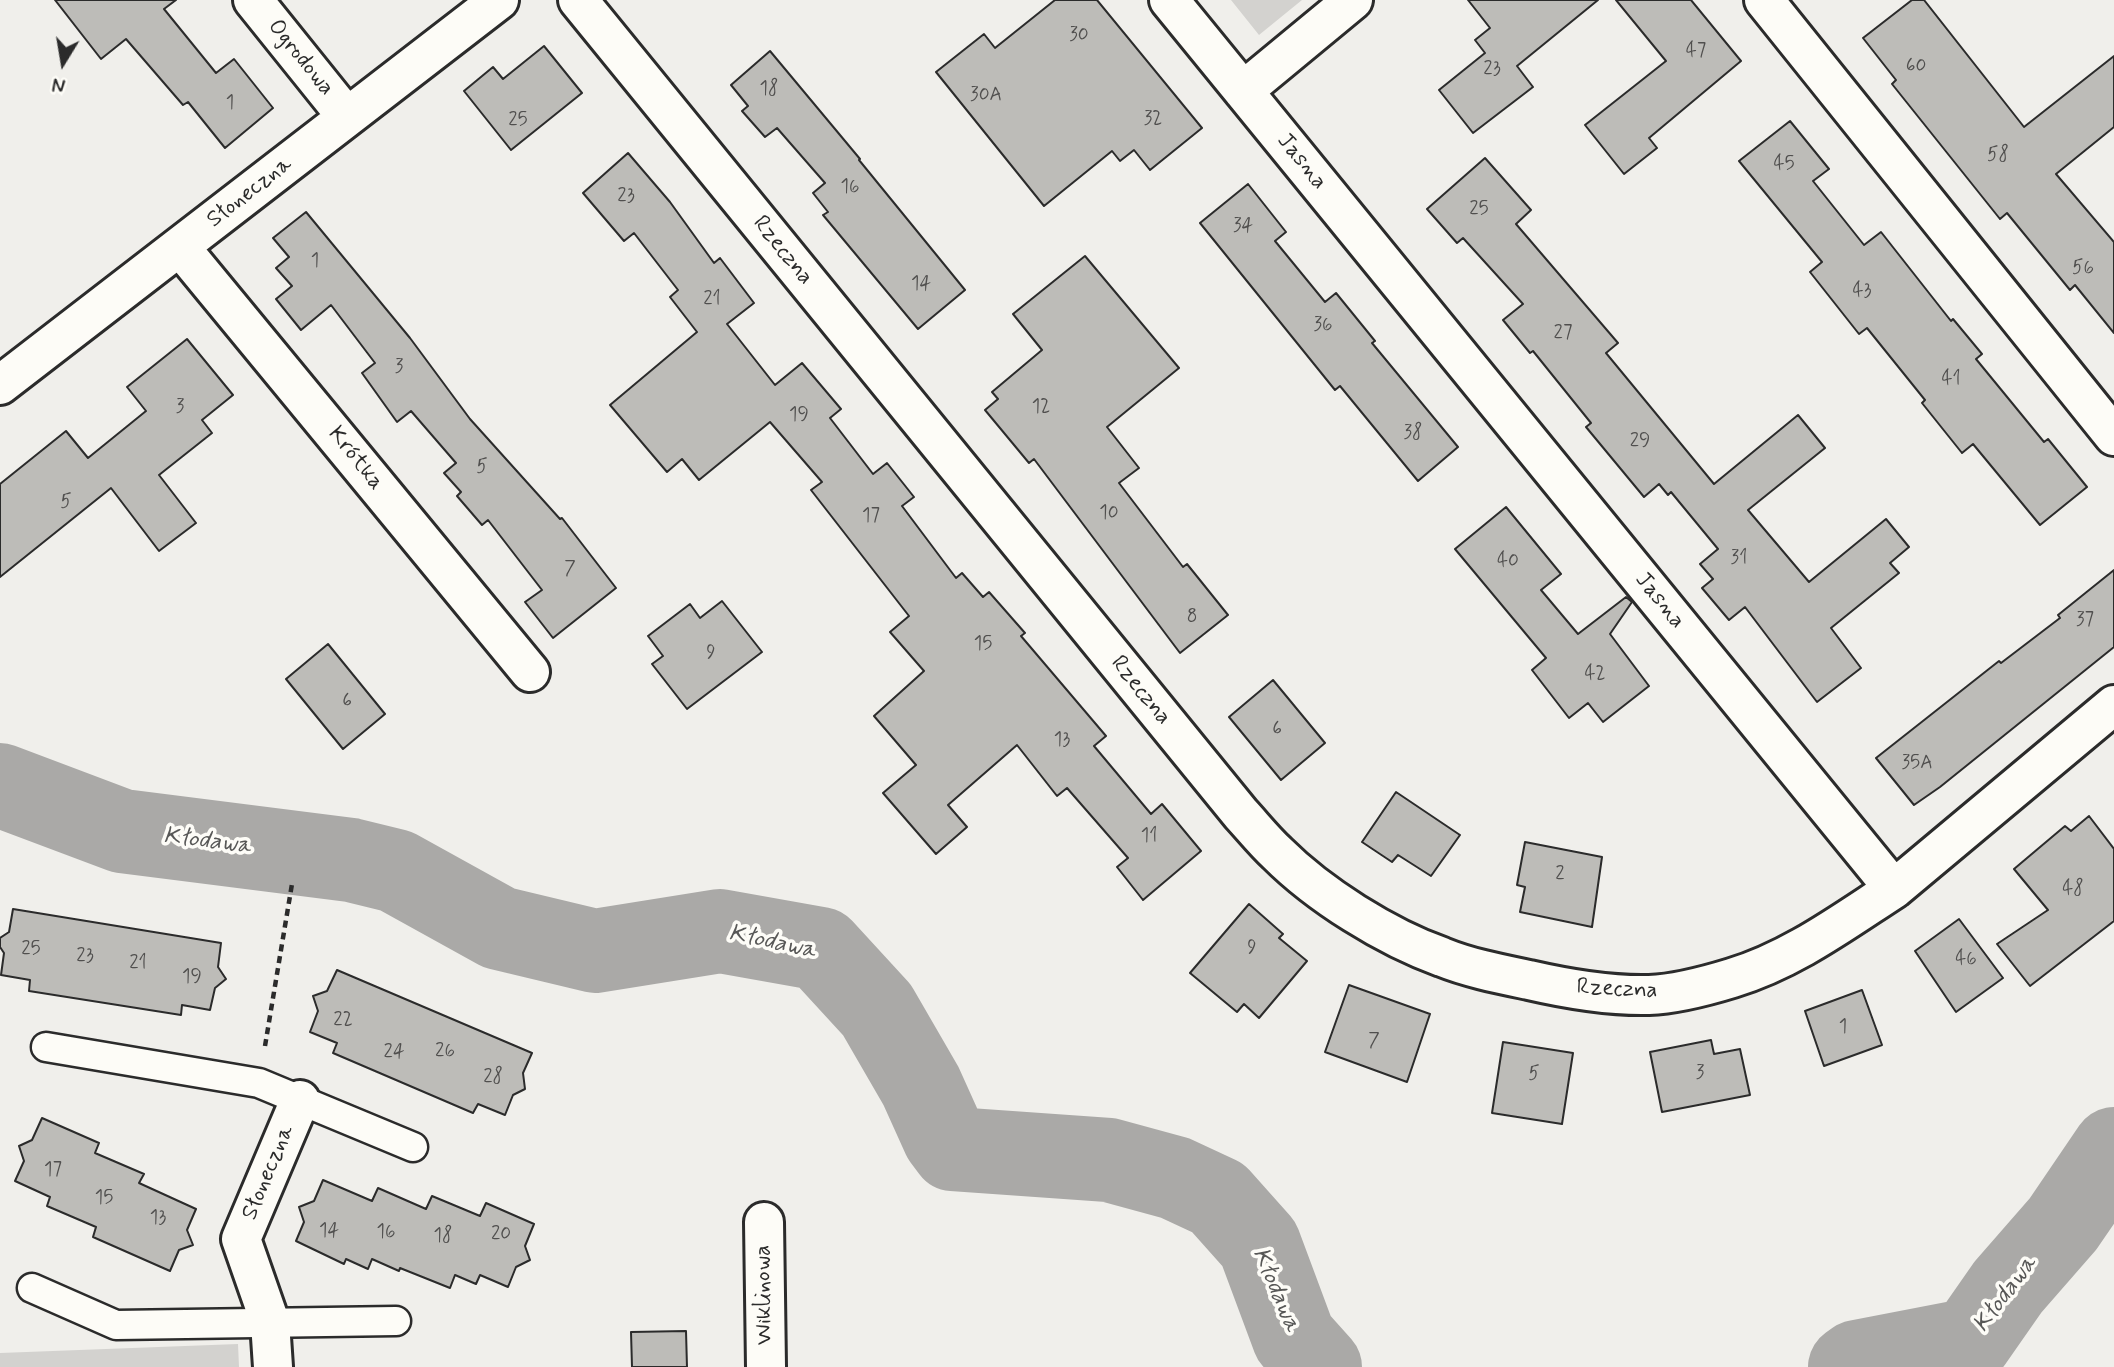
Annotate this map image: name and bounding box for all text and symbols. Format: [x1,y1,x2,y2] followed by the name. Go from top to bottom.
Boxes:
[261,14,339,102] street label: Ogrodowa
[1069,25,1089,47] house number: 30
[28,28,98,98] north arrow
[1686,41,1706,63] house number: 47
[1906,56,1926,78] house number: 60
[1483,59,1501,81] house number: 23
[50,71,67,98] text: N
[760,79,778,101] house number: 18
[970,85,1002,107] house number: 30A
[226,93,234,115] house number: 1
[1144,109,1162,131] house number: 32
[508,110,528,132] house number: 25
[1270,128,1332,196] street label: Jasna
[1987,145,2009,167] house number: 58
[202,151,298,235] street label: Słoneczna
[1773,154,1795,176] house number: 45
[841,177,859,199] house number: 16
[617,186,635,208] house number: 23
[1469,199,1489,221] house number: 25
[746,211,818,291] street label: Rzeczna
[1233,216,1253,238] house number: 34
[311,251,319,273] house number: 1
[2072,258,2094,280] house number: 56
[911,274,931,296] house number: 14
[1852,281,1872,303] house number: 43
[703,289,721,311] house number: 21
[1313,315,1333,337] house number: 36
[1554,323,1572,345] house number: 27
[395,357,403,379] house number: 3
[1941,369,1961,391] house number: 41
[176,397,184,419] house number: 3
[1032,397,1050,419] house number: 12
[789,405,809,427] house number: 19
[321,422,389,496] street label: Krótka
[1404,423,1422,445] house number: 38
[1630,431,1650,453] house number: 29
[476,457,488,479] house number: 5
[60,492,72,514] house number: 5
[1099,503,1119,525] house number: 10
[862,506,880,528] house number: 17
[1731,548,1747,570] house number: 31
[1497,551,1519,573] house number: 40
[564,559,576,581] house number: 7
[1628,567,1690,635] street label: Jasna
[1187,607,1197,629] house number: 8
[2076,610,2094,632] house number: 37
[974,634,992,656] house number: 15
[706,643,716,665] house number: 9
[1104,651,1176,731] street label: Rzeczna
[1584,664,1606,686] house number: 42
[342,691,352,713] house number: 6
[1272,719,1282,741] house number: 6
[1054,730,1070,752] house number: 13
[1901,753,1933,775] house number: 35A
[162,822,252,862] water label: Kłodawa
[1141,826,1157,848] house number: 11
[1555,864,1565,886] house number: 2
[2062,879,2084,901] house number: 48
[726,920,818,966] water label: Kłodawa
[1247,938,1257,960] house number: 9
[21,939,41,961] house number: 25
[76,946,94,968] house number: 23
[1955,949,1977,971] house number: 46
[129,953,147,975] house number: 21
[182,967,202,989] house number: 19
[1576,974,1658,1006] street label: Rzeczna
[333,1010,353,1032] house number: 22
[1839,1017,1847,1039] house number: 1
[1368,1031,1380,1053] house number: 7
[435,1041,455,1063] house number: 26
[384,1042,404,1064] house number: 24
[1696,1063,1704,1085] house number: 3
[1528,1064,1540,1086] house number: 5
[483,1067,503,1089] house number: 28
[237,1122,301,1224] street label: Słoneczna
[44,1160,62,1182] house number: 17
[95,1188,113,1210] house number: 15
[150,1208,166,1230] house number: 13
[319,1221,339,1243] house number: 14
[377,1222,395,1244] house number: 16
[491,1224,511,1246] house number: 20
[434,1226,452,1248] house number: 18
[1245,1244,1305,1336] water label: Kłodawa
[750,1245,780,1345] street label: Wiklinowa
[1968,1251,2044,1339] water label: Kłodawa

